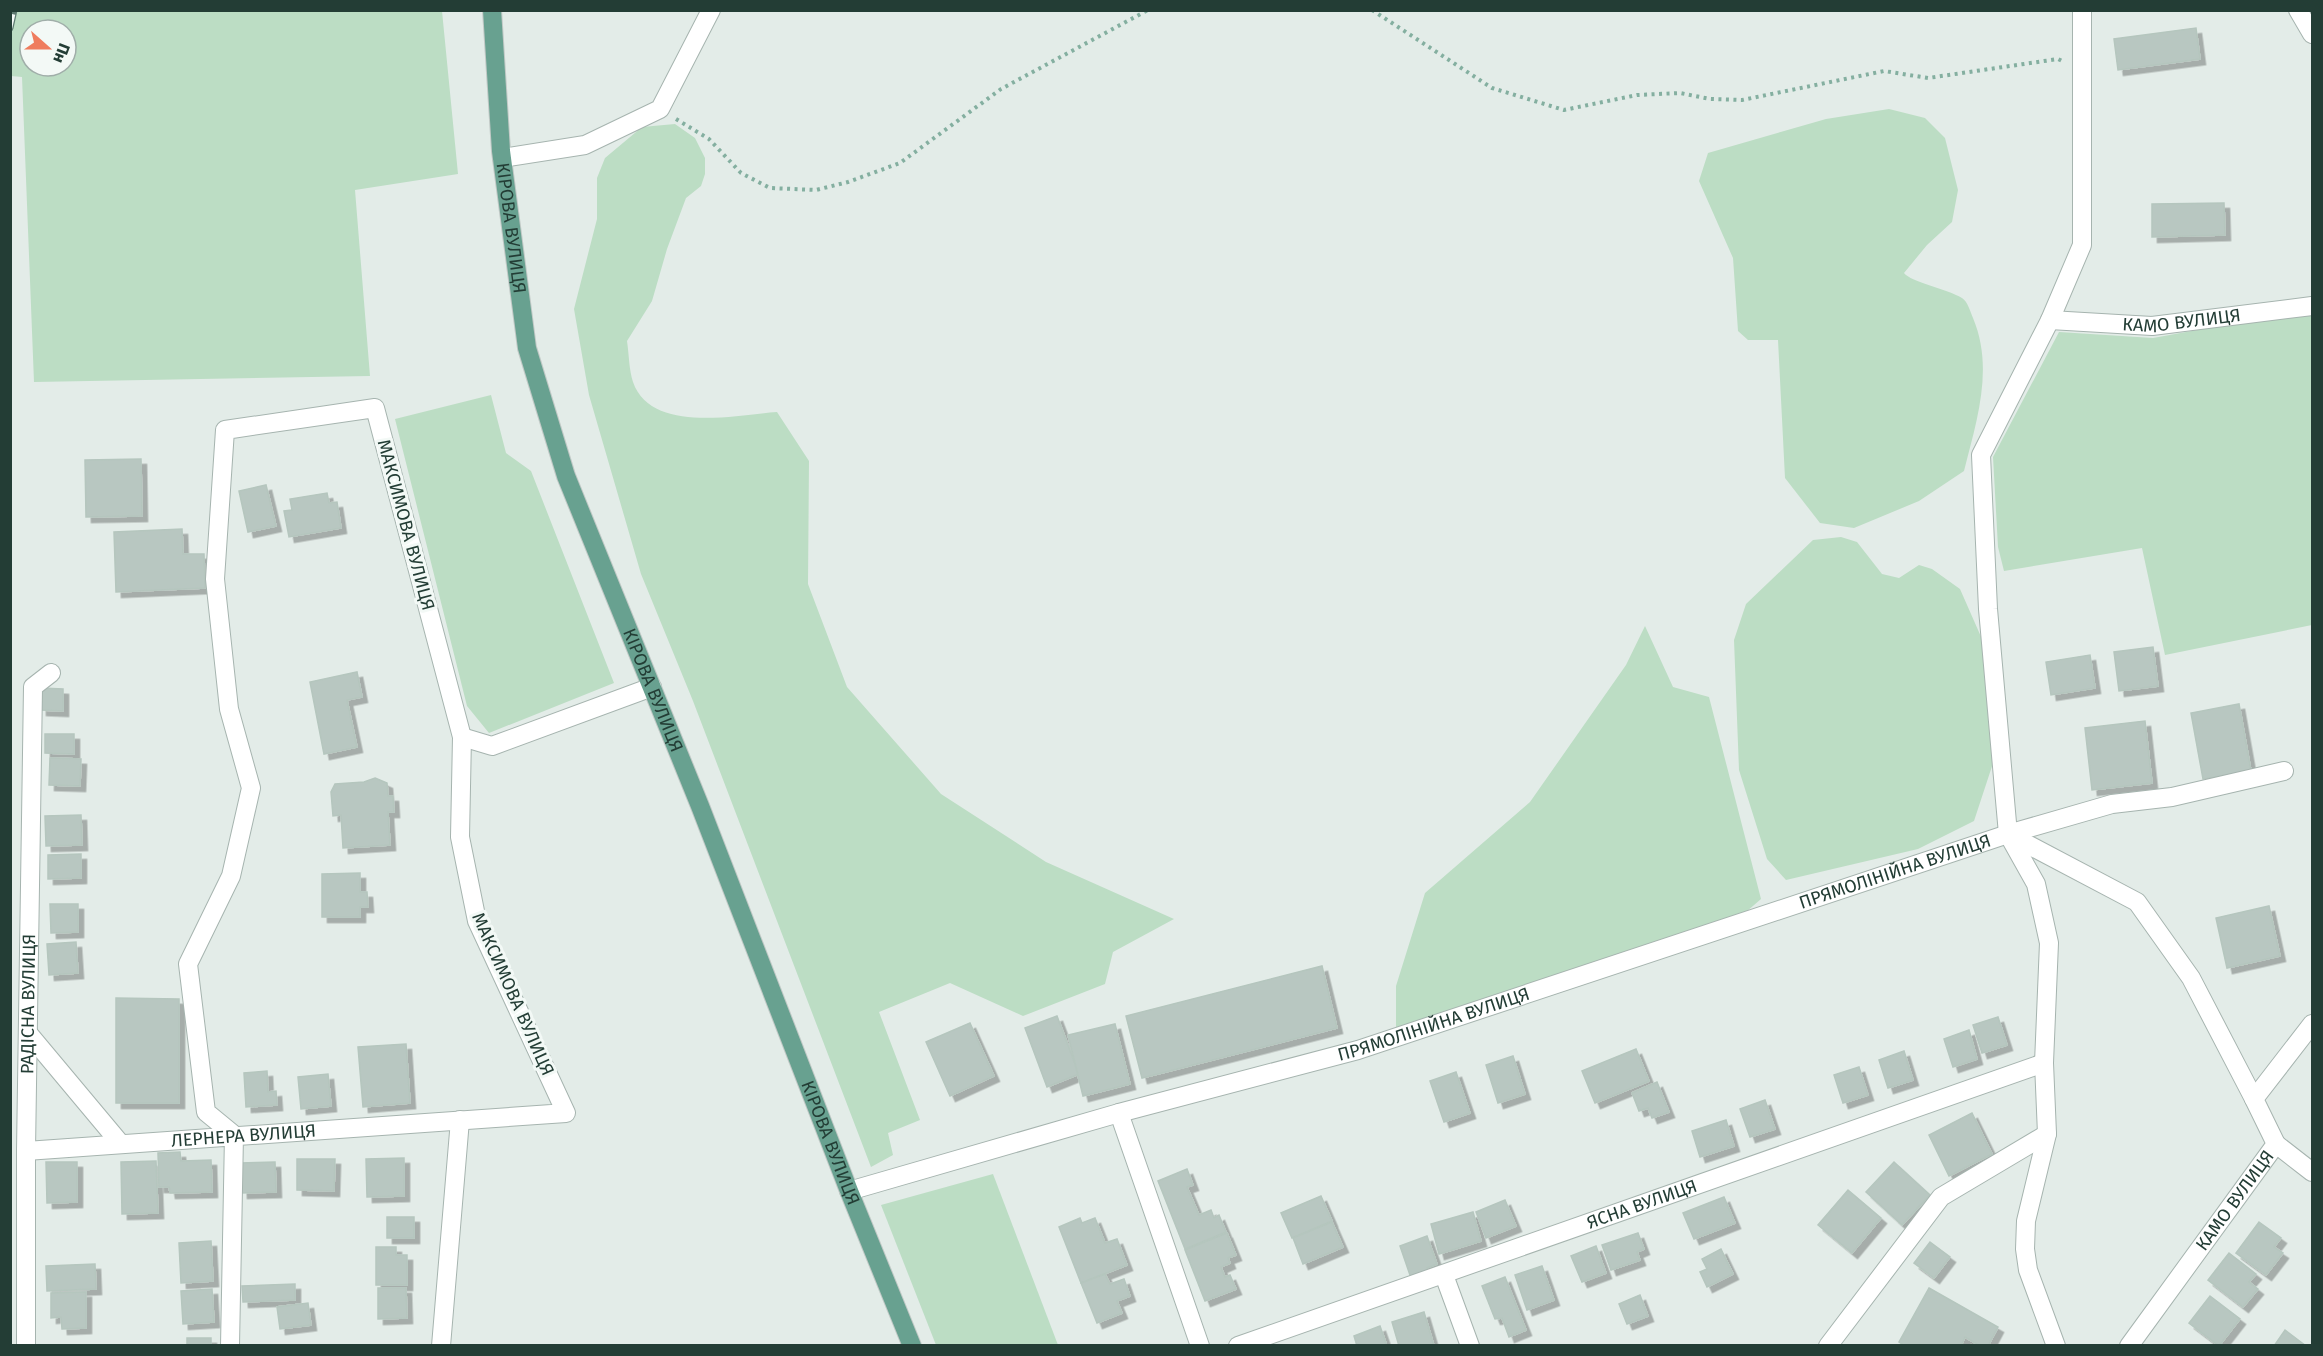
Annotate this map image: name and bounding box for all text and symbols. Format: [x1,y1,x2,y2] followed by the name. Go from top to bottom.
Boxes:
[18,18,78,78] north arrow
[49,40,74,66] text: Пн
[492,161,531,295] street label: КІРОВА ВУЛИЦЯ
[2122,304,2242,337] street label: КАМО ВУЛИЦЯ
[373,437,439,613] street label: МАКСИМОВА ВУЛИЦЯ
[618,625,688,755] street label: КІРОВА ВУЛИЦЯ
[1796,829,1994,914] street label: ПРЯМОЛІНІЙНА ВУЛИЦЯ
[467,909,559,1079] street label: МАКСИМОВА ВУЛИЦЯ
[16,934,40,1074] street label: РАДІСНА ВУЛИЦЯ
[1335,983,1532,1066] street label: ПРЯМОЛІНІЙНА ВУЛИЦЯ
[796,1077,864,1208] street label: КІРОВА ВУЛИЦЯ
[170,1120,317,1152] street label: ЛЕРНЕРА ВУЛИЦЯ
[2191,1146,2279,1255] street label: КАМО ВУЛИЦЯ
[1584,1175,1700,1234] street label: ЯСНА ВУЛИЦЯ

